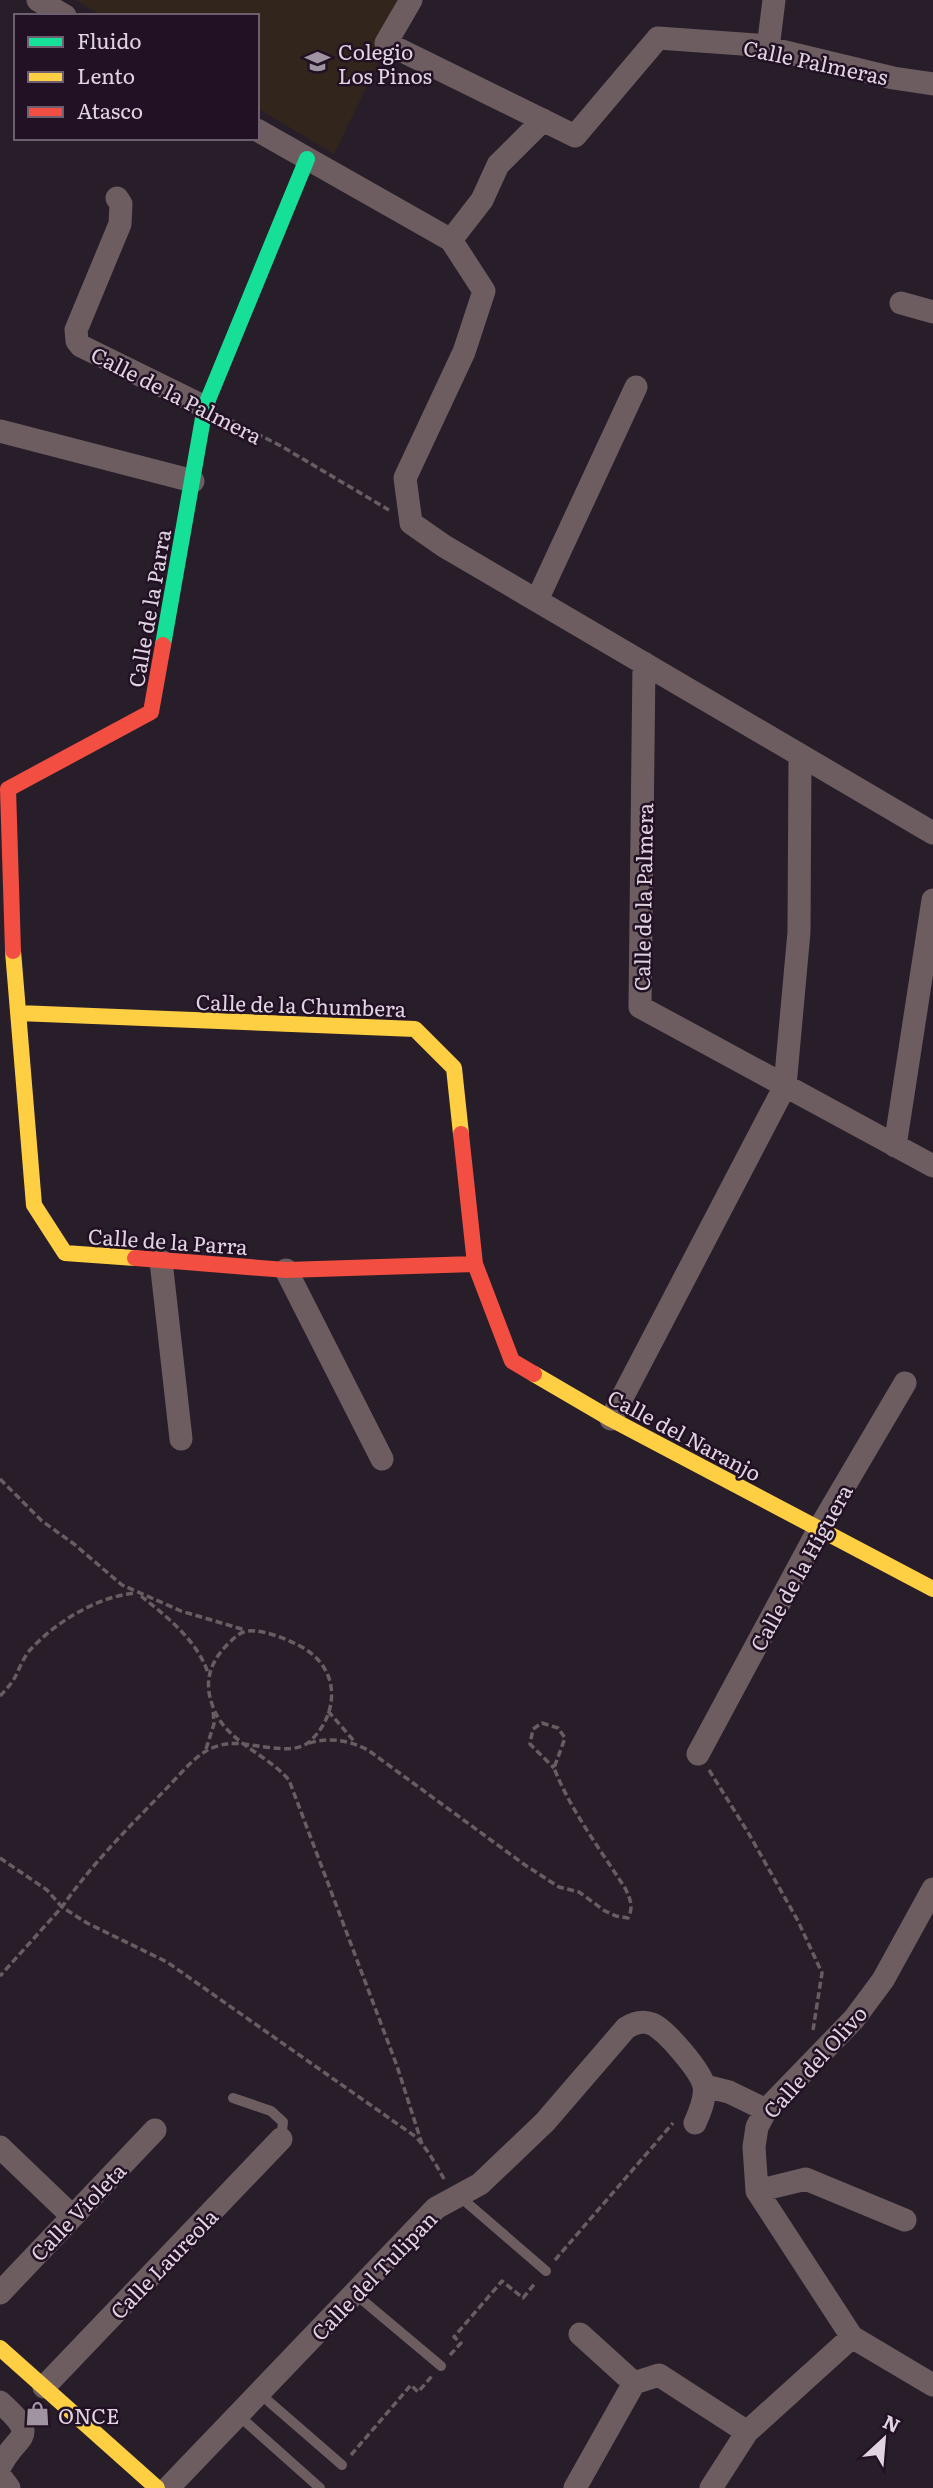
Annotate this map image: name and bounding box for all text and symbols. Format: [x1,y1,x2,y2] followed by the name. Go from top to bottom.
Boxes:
[14,14,259,140] legend
[77,24,141,55] text: Fluido
[741,31,891,91] street label: Calle Palmeras
[338,35,432,90] place label: Colegio Los Pinos
[304,48,332,76] school or university icon: Colegio Los Pinos
[77,59,135,90] text: Lento
[77,94,143,125] text: Atasco
[86,337,268,451] street label: Calle de la Palmera
[119,526,177,689] street label: Calle de la Parra
[625,802,659,991] street label: Calle de la Palmera
[195,985,407,1023] street label: Calle de la Chumbera
[87,1219,250,1261] street label: Calle de la Parra
[603,1380,767,1488] street label: Calle del Naranjo
[741,1477,859,1656] street label: Calle de la Higuera
[755,1998,873,2124] street label: Calle del Olivo
[22,2154,132,2267] street label: Calle Violeta
[102,2200,224,2325] street label: Calle Laureola
[303,2203,443,2347] street label: Calle del Tulipan
[58,2399,119,2430] place label: ONCE
[24,2400,52,2428] shop icon: ONCE
[849,2404,919,2474] north arrow
[879,2407,905,2439] text: N

